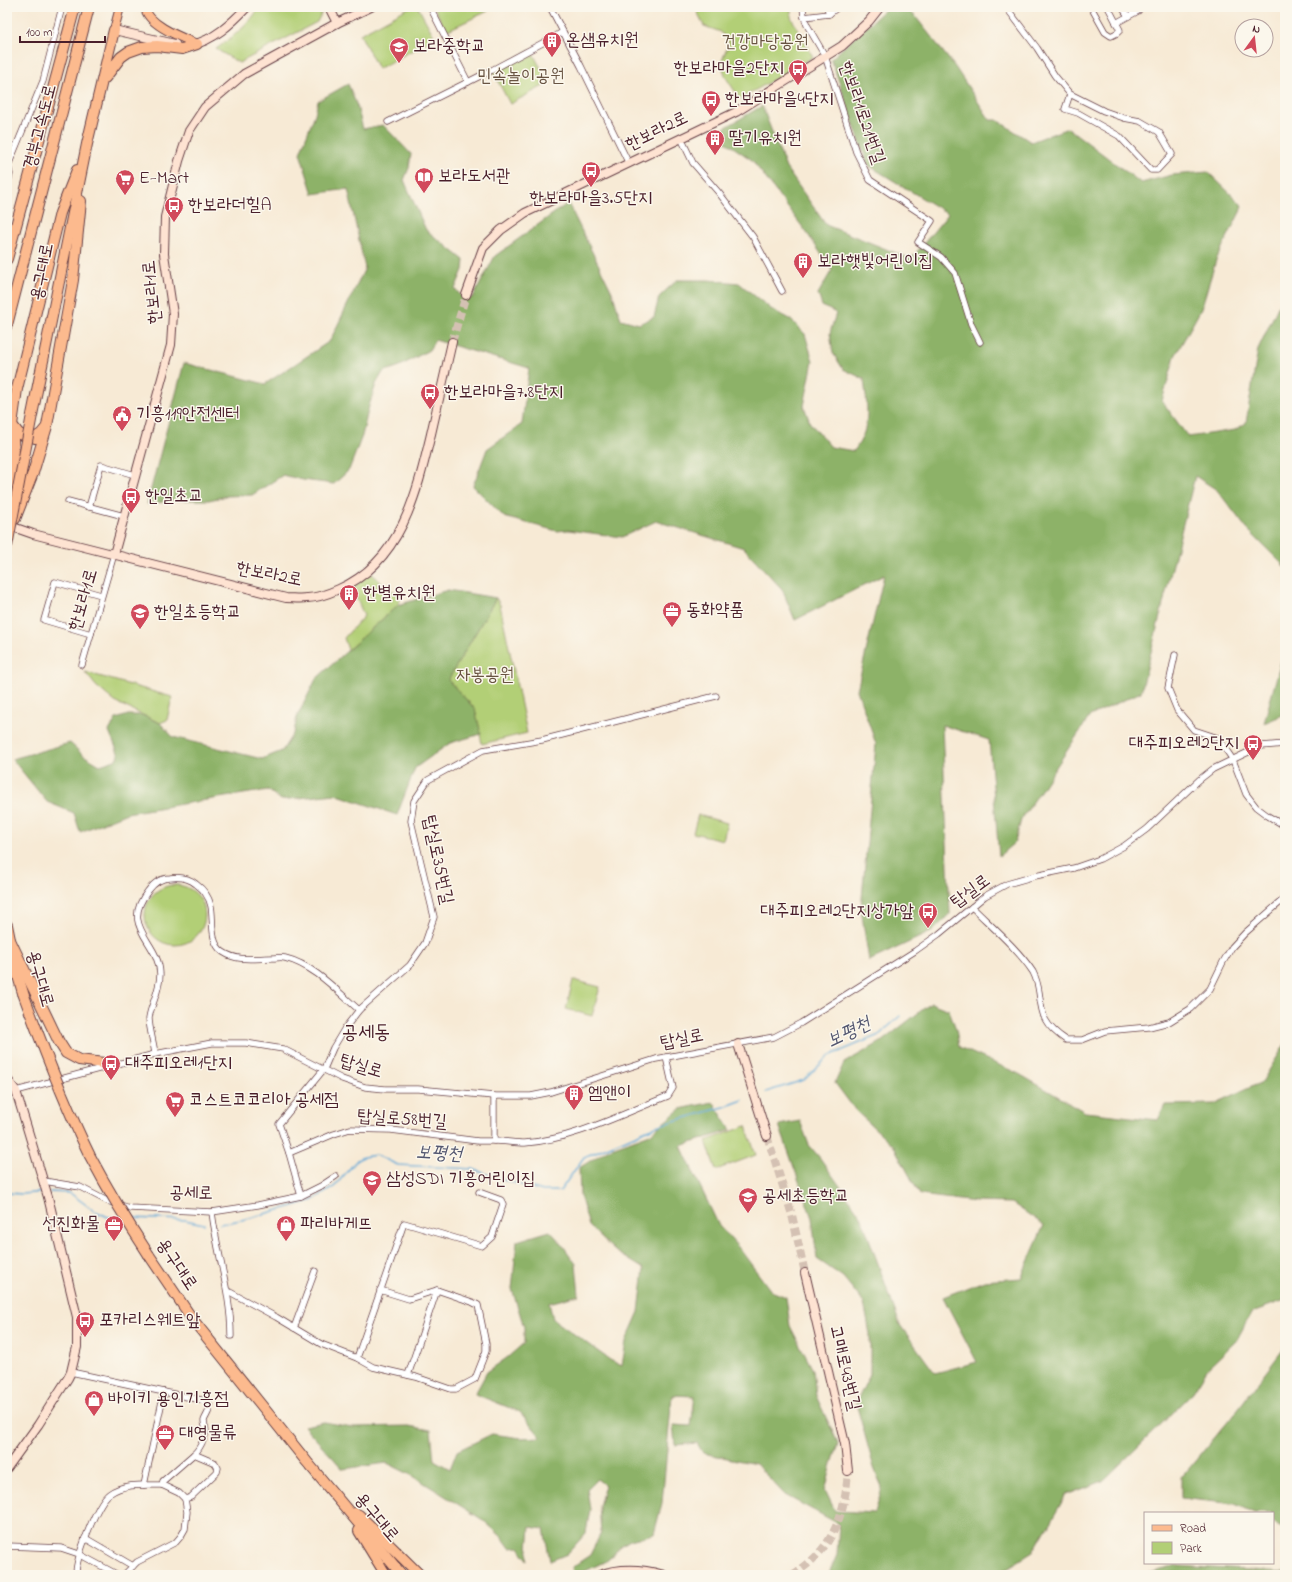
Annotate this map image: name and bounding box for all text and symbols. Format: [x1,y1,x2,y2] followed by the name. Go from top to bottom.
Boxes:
[20,18,105,44] scale bar
[1234,18,1274,58] north arrow
[1251,21,1262,38] text: N
[26,24,53,42] text: 100 m
[566,28,638,54] place label: 온샘유치원
[541,30,563,58] building icon: 온샘유치원
[722,30,808,56] park label: 건강마당공원
[413,34,485,60] place label: 보라중학교
[388,36,410,64] school or university icon: 보라중학교
[674,56,784,82] place label: 한보라마을2단지
[787,58,809,86] bus stop icon: 한보라마을2단지
[831,58,891,168] street label: 한보라1로21번길
[478,64,564,90] park label: 민속놀이공원
[18,82,64,172] street label: 경부고속도로
[725,87,834,113] place label: 한보라마을4단지
[700,89,722,117] bus stop icon: 한보라마을4단지
[621,106,693,158] street label: 한보라2로
[729,126,801,152] place label: 딸기유치원
[704,128,726,156] building icon: 딸기유치원
[580,160,602,188] bus stop icon: 한보라마을3.5단지
[438,164,510,190] place label: 보라도서관
[139,166,189,192] place label: E-Mart
[413,166,435,194] library icon: 보라도서관
[114,168,136,196] supermarket icon: E-Mart
[530,186,652,212] place label: 한보라마을3.5단지
[188,193,272,219] place label: 한보라더힐A
[163,195,185,223] bus stop icon: 한보라더힐A
[25,241,61,303] street label: 용구대로
[817,249,933,275] place label: 보라햇빛어린이집
[792,251,814,279] building icon: 보라햇빛어린이집
[137,259,169,325] street label: 한보라1로
[444,380,563,406] place label: 한보라마을7.8단지
[419,382,441,410] bus stop icon: 한보라마을7.8단지
[136,402,240,428] place label: 기흥119안전센터
[111,404,133,432] public building icon: 기흥119안전센터
[145,484,203,510] place label: 한일초교
[120,486,142,514] bus stop icon: 한일초교
[234,556,304,594] street label: 한보라2로
[63,566,105,634] street label: 한보라1로
[363,581,435,607] place label: 한별유치원
[338,583,360,611] building icon: 한별유치원
[686,598,744,624] place label: 동화약품
[154,600,241,626] place label: 한일초등학교
[661,600,683,628] office icon: 동화약품
[129,602,151,630] school or university icon: 한일초등학교
[456,663,514,689] park label: 자봉공원
[1129,731,1239,757] place label: 대주피오레2단지
[1242,733,1264,761] bus stop icon: 대주피오레2단지
[415,813,459,907] street label: 탑실로35번길
[946,869,996,915] street label: 탑실로
[760,899,915,925] place label: 대주피오레2단지상가앞
[917,901,939,929] bus stop icon: 대주피오레2단지상가앞
[19,948,59,1010] street label: 용구대로
[822,1010,877,1055] water label: 보평천
[342,1019,390,1048] district label: 공세동
[658,1023,706,1057] street label: 탑실로
[336,1048,386,1086] street label: 탑실로
[125,1051,232,1077] place label: 대주피오레1단지
[100,1053,122,1081] bus stop icon: 대주피오레1단지
[588,1081,631,1107] place label: 엠앤이
[563,1083,585,1111] building icon: 엠앤이
[189,1088,339,1114] place label: 코스트코코리아 공세점
[164,1090,186,1118] supermarket icon: 코스트코코리아 공세점
[356,1104,448,1136] street label: 탑실로58번길
[415,1139,464,1169] water label: 보평천
[386,1167,535,1193] place label: 삼성SDI 기흥어린이집
[361,1169,383,1197] school or university icon: 삼성SDI 기흥어린이집
[169,1181,213,1207] street label: 공세로
[762,1184,849,1210] place label: 공세초등학교
[737,1186,759,1214] school or university icon: 공세초등학교
[42,1212,100,1238] place label: 선진화물
[300,1212,372,1238] place label: 파리바게뜨
[103,1214,125,1242] office icon: 선진화물
[275,1214,297,1242] shop icon: 파리바게뜨
[149,1234,203,1296] street label: 용구대로
[99,1308,201,1334] place label: 포카리스웨트앞
[74,1310,96,1338] bus stop icon: 포카리스웨트앞
[822,1323,867,1414] street label: 고매로43번길
[108,1387,229,1413] place label: 바이키 용인기흥점
[83,1389,105,1417] shop icon: 바이키 용인기흥점
[179,1421,237,1447] place label: 대영물류
[154,1423,176,1451] office icon: 대영물류
[347,1487,405,1549] street label: 용구대로
[1144,1512,1274,1564] legend
[1180,1520,1206,1538] text: Road
[1180,1540,1202,1558] text: Park

